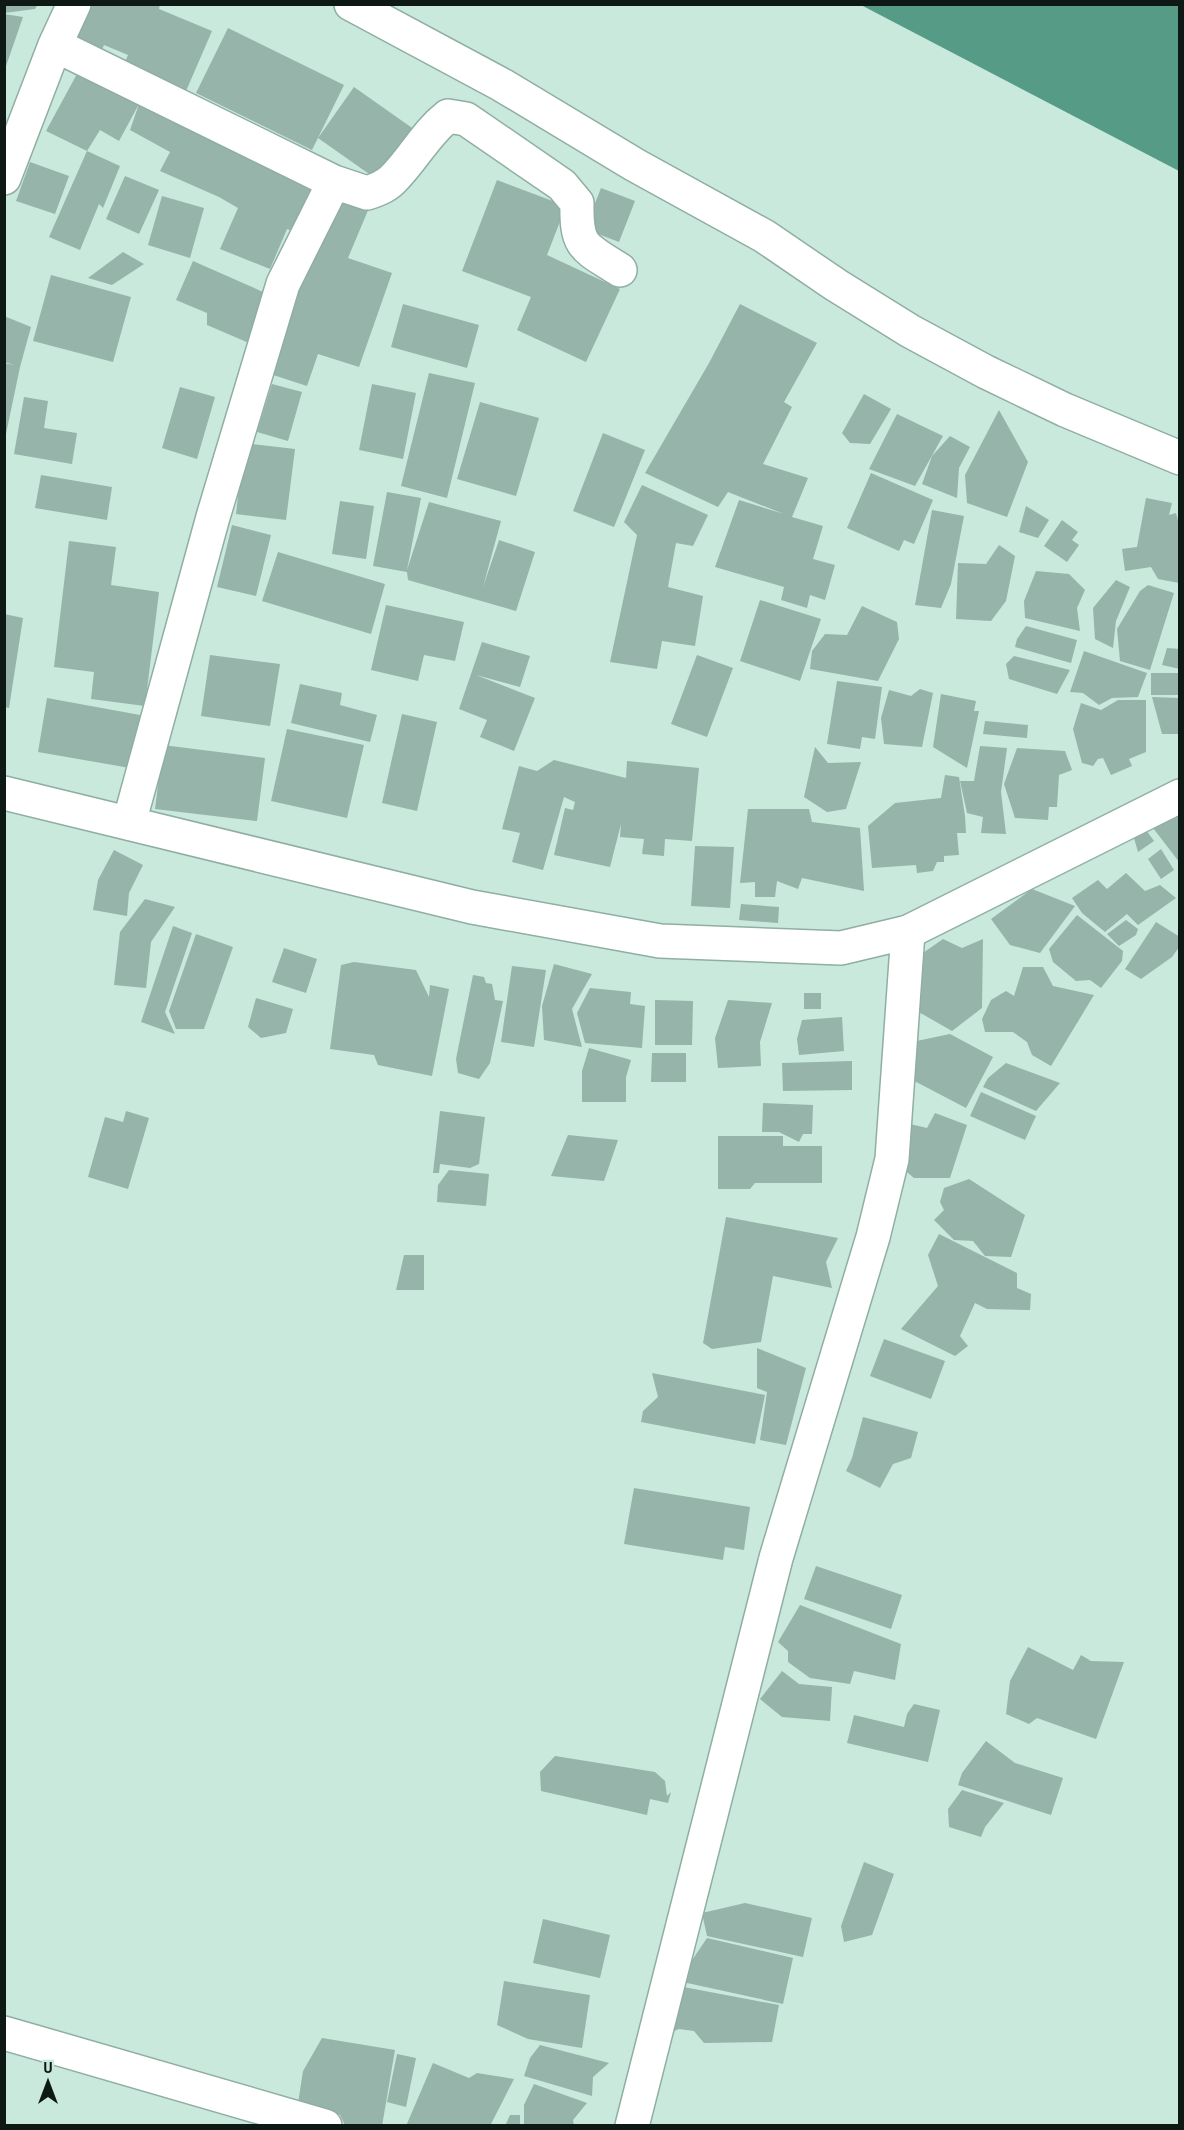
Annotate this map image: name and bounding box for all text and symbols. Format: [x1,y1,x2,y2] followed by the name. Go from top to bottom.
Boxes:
[18,2052,78,2112] north arrow
[43,2056,53,2078] text: U

